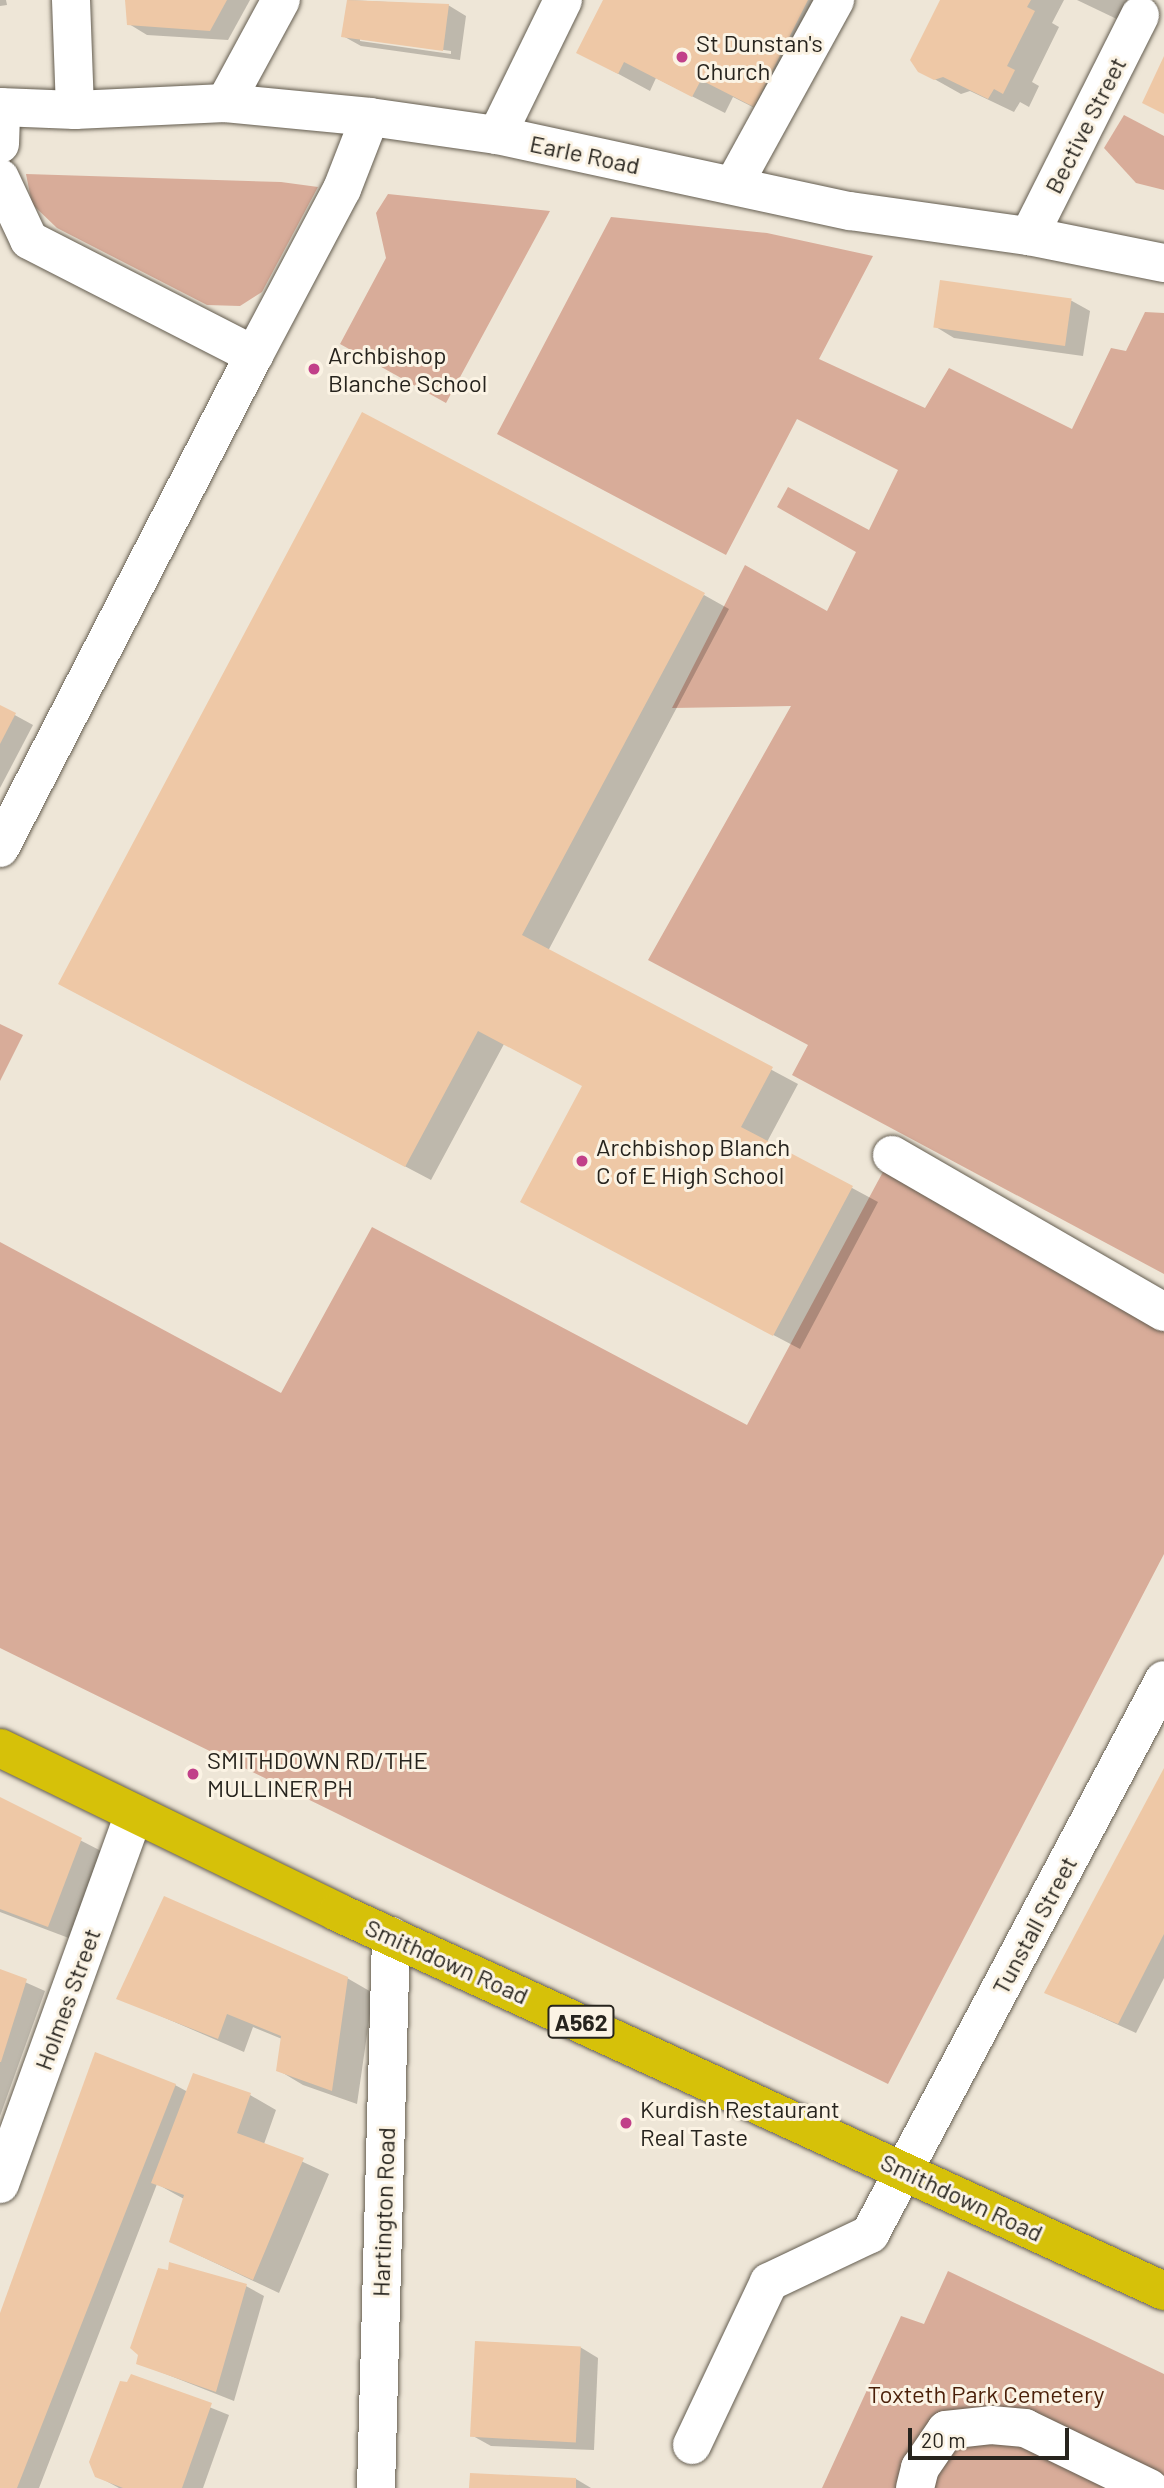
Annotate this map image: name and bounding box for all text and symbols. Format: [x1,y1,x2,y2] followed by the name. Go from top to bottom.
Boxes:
[696,29,823,85] place label: St Dunstan's Church
[674,49,690,65] marker: St Dunstan's Church
[1038,52,1132,198] street label: Bective Street
[527,128,643,180] street label: Earle Road
[328,341,487,397] place label: Archbishop Blanche School
[306,361,322,377] marker: Archbishop Blanche School
[596,1133,790,1189] place label: Archbishop Blanch C of E High School
[574,1153,590,1169] marker: Archbishop Blanch C of E High School
[207,1746,428,1802] place label: SMITHDOWN RD/THE MULLINER PH
[185,1766,201,1782] marker: SMITHDOWN RD/THE MULLINER PH
[986,1851,1082,1999] street label: Tunstall Street
[361,1912,533,2010] street label: Smithdown Road
[28,1924,106,2074] street label: Holmes Street
[546,2002,616,2041] road number: A562
[640,2095,840,2151] place label: Kurdish Restaurant Real Taste
[618,2115,634,2131] marker: Kurdish Restaurant Real Taste
[366,2127,400,2297] street label: Hartington Road
[876,2147,1048,2247] street label: Smithdown Road
[868,2380,1104,2408] park label: Toxteth Park Cemetery
[912,2414,1073,2458] scale bar
[921,2427,966,2452] text: 20 m

